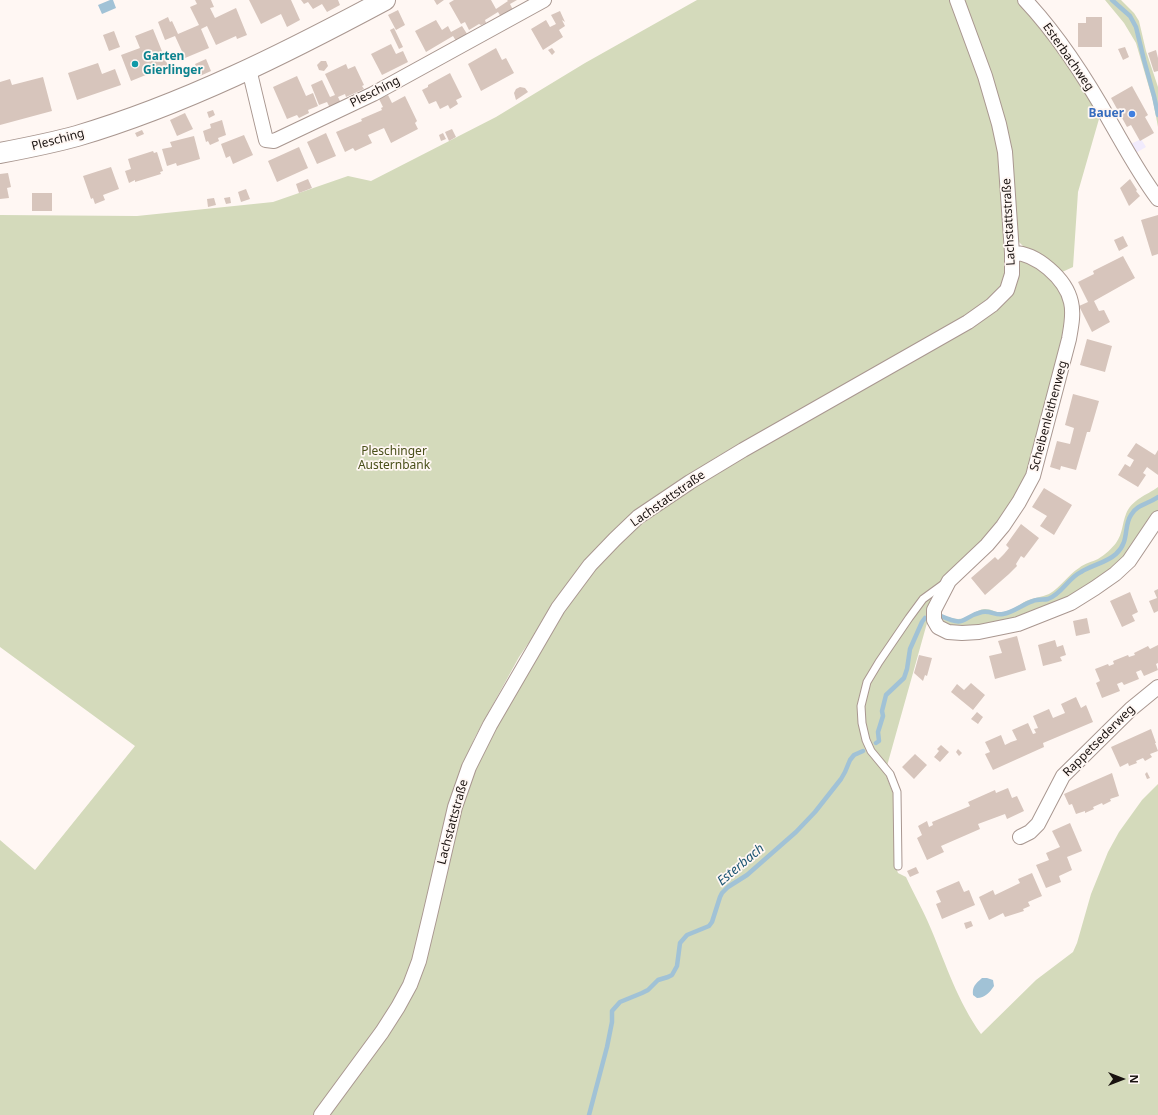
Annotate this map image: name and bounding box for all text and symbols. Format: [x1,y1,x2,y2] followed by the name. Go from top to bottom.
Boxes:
[1039,20,1097,94] street label: Esterbachweg
[143,50,203,78] place label: Garten Gierlinger
[130,59,140,69] marker: Garten Gierlinger
[348,73,402,111] street label: Plesching
[1089,107,1124,121] place label: Bauer
[1127,109,1137,119] marker: Bauer
[30,126,86,154] street label: Plesching
[1000,178,1018,266] street label: Lachstattstraße
[1027,359,1071,473] street label: Scheibenleithenweg
[358,445,430,473] park label: Pleschinger Austernbank
[628,468,708,530] street label: Lachstattstraße
[1060,702,1138,780] street label: Rappetsederweg
[435,778,471,866] street label: Lachstattstraße
[714,841,768,889] water label: Esterbach
[1102,1059,1142,1099] north arrow
[1127,1075,1142,1083] text: N

